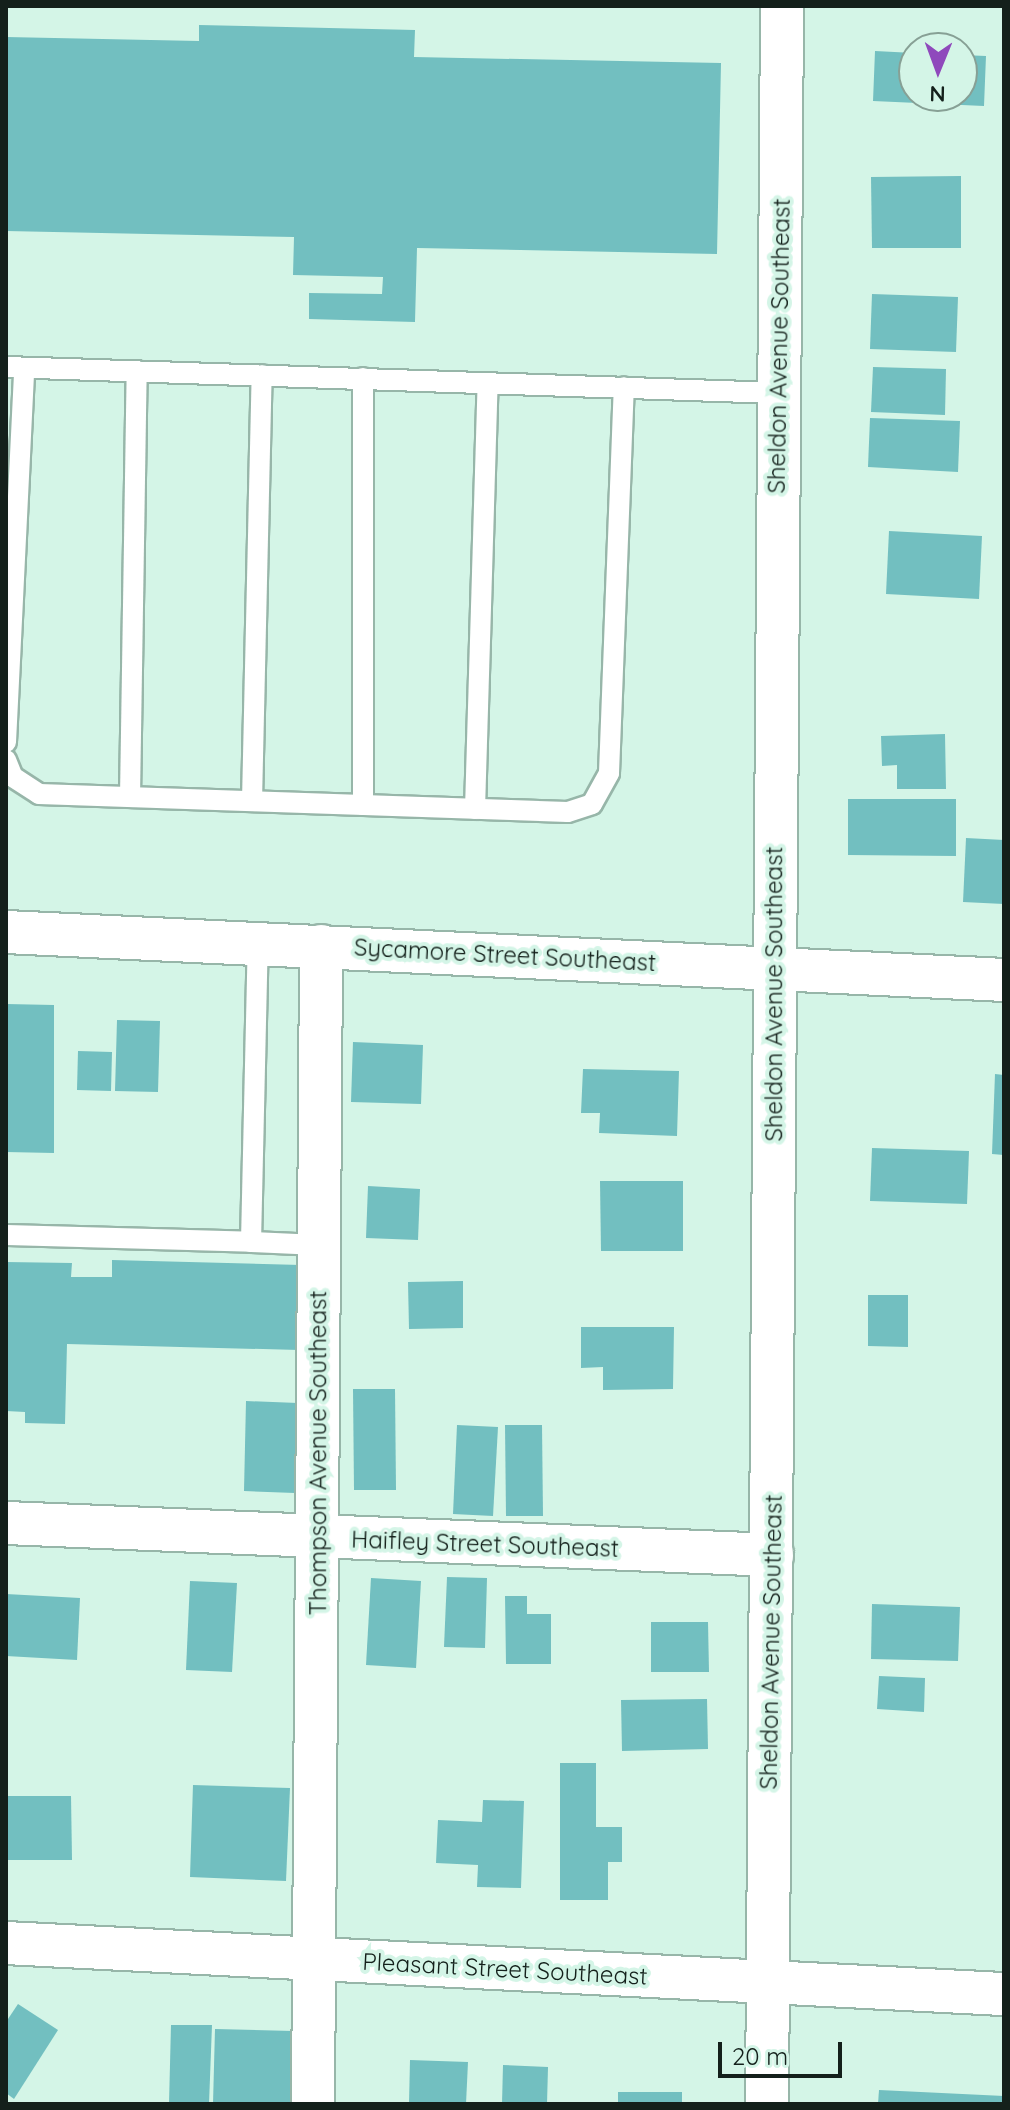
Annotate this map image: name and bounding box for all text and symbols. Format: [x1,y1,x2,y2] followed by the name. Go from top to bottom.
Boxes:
[898,32,978,112] north arrow
[929,80,946,108] text: N
[762,198,796,494] street label: Sheldon Avenue Southeast
[760,846,788,1142] street label: Sheldon Avenue Southeast
[353,933,657,977] street label: Sycamore Street Southeast
[304,1291,332,1615] street label: Thompson Avenue Southeast
[754,1494,788,1790] street label: Sheldon Avenue Southeast
[351,1525,619,1563] street label: Haifley Street Southeast
[362,1947,648,1991] street label: Pleasant Street Southeast
[722,2026,846,2076] scale bar
[732,2041,788,2071] text: 20 m

